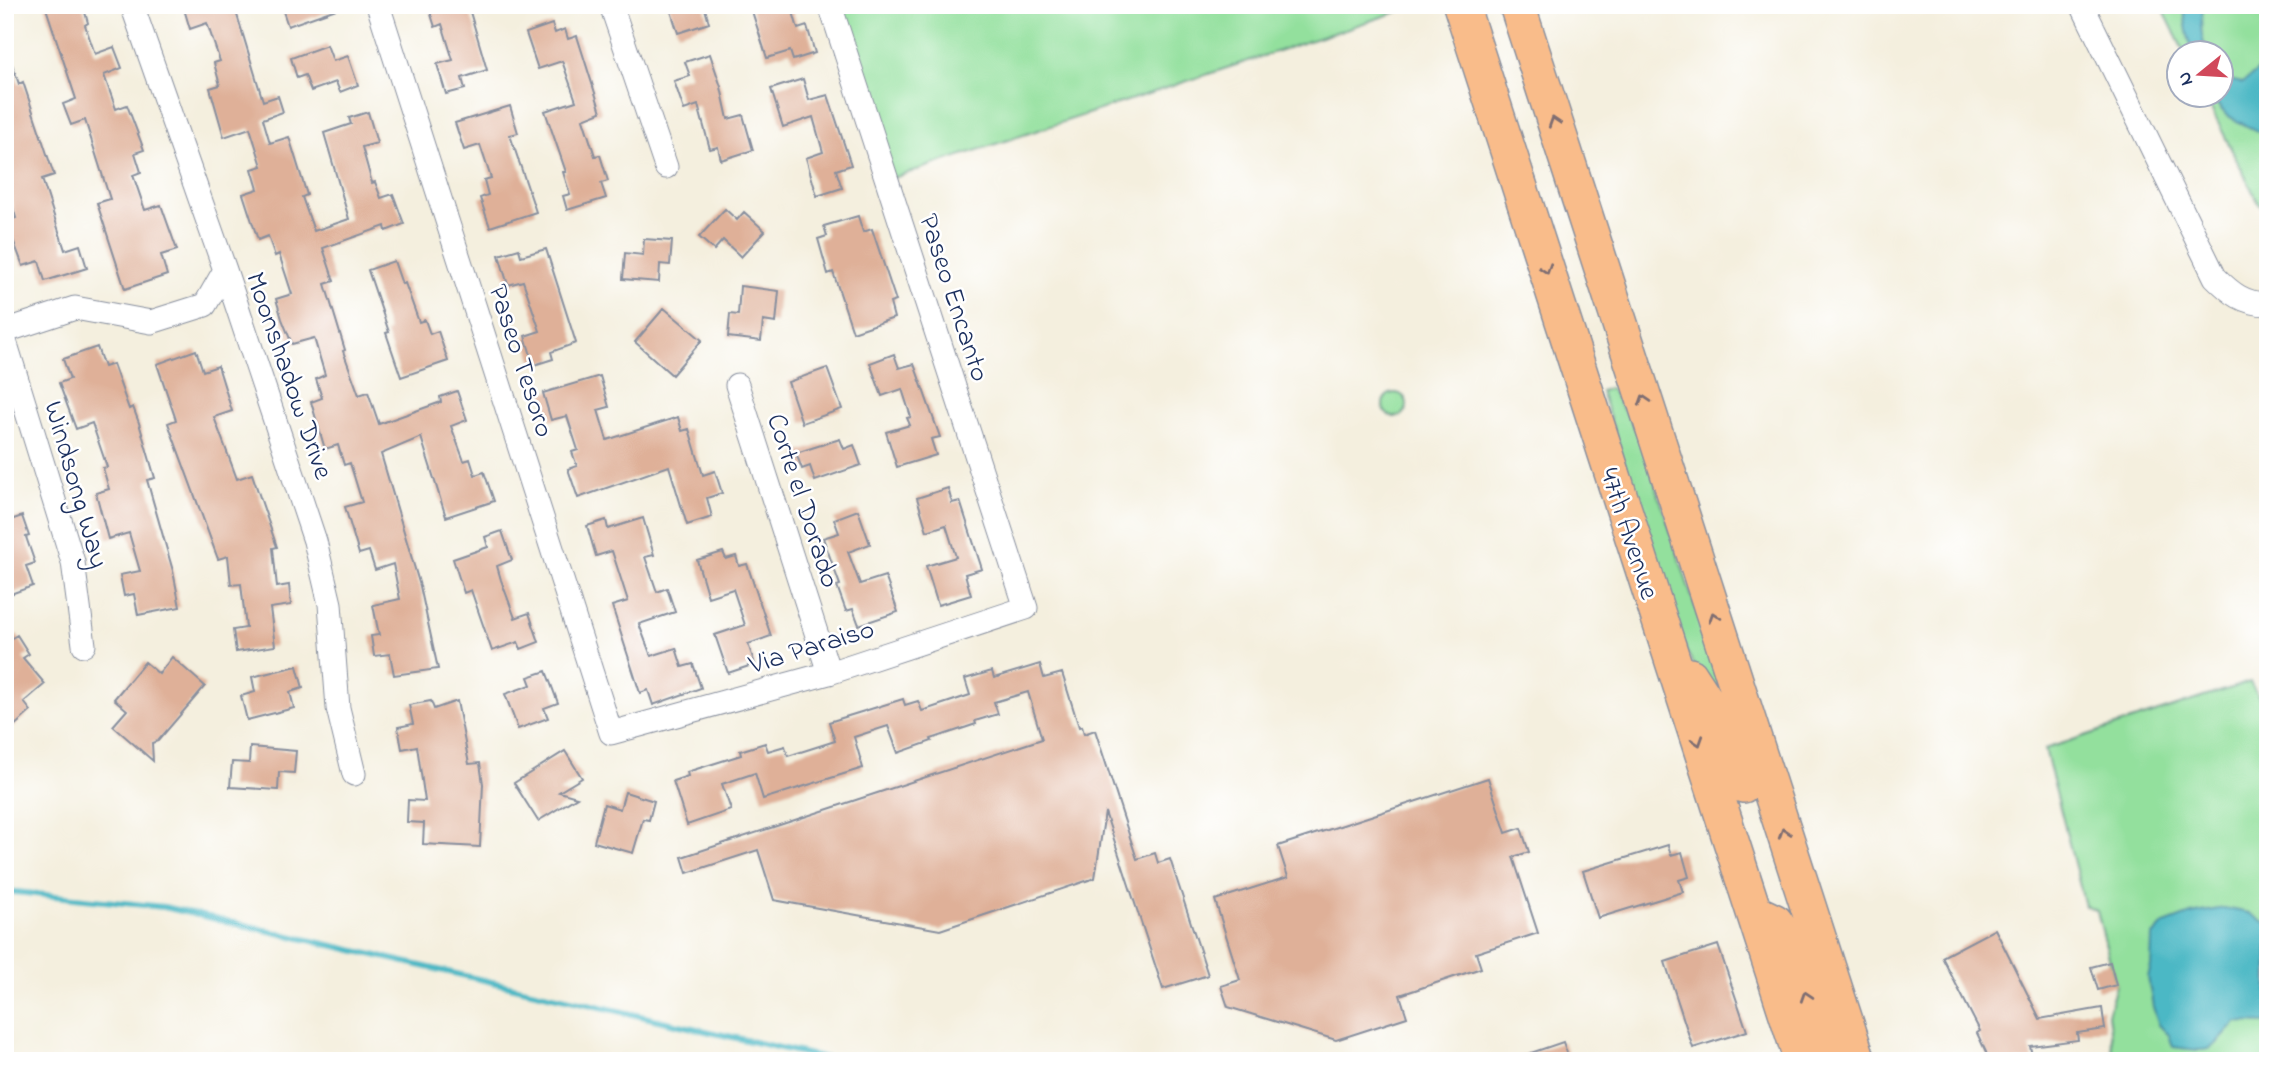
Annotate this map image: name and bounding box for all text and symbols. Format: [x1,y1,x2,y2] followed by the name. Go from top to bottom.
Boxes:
[2164,38,2234,108] north arrow
[2171,68,2201,89] text: N
[1548,116,1563,128] one-way arrow
[906,209,999,387] street label: Paseo Encanto
[1537,262,1552,274] one-way arrow
[233,267,342,486] street label: Moonshadow Drive
[476,279,564,443] street label: Paseo Tesoro
[1638,395,1653,407] one-way arrow
[31,397,118,573] street label: Windsong Way
[754,409,849,594] street label: Corte el Dorado
[1587,463,1668,606] street label: 47th Avenue
[743,610,880,687] street label: Via Paraiso
[1708,611,1723,623] one-way arrow
[1690,735,1705,747] one-way arrow
[1778,828,1793,840] one-way arrow
[1800,990,1814,1002] one-way arrow

